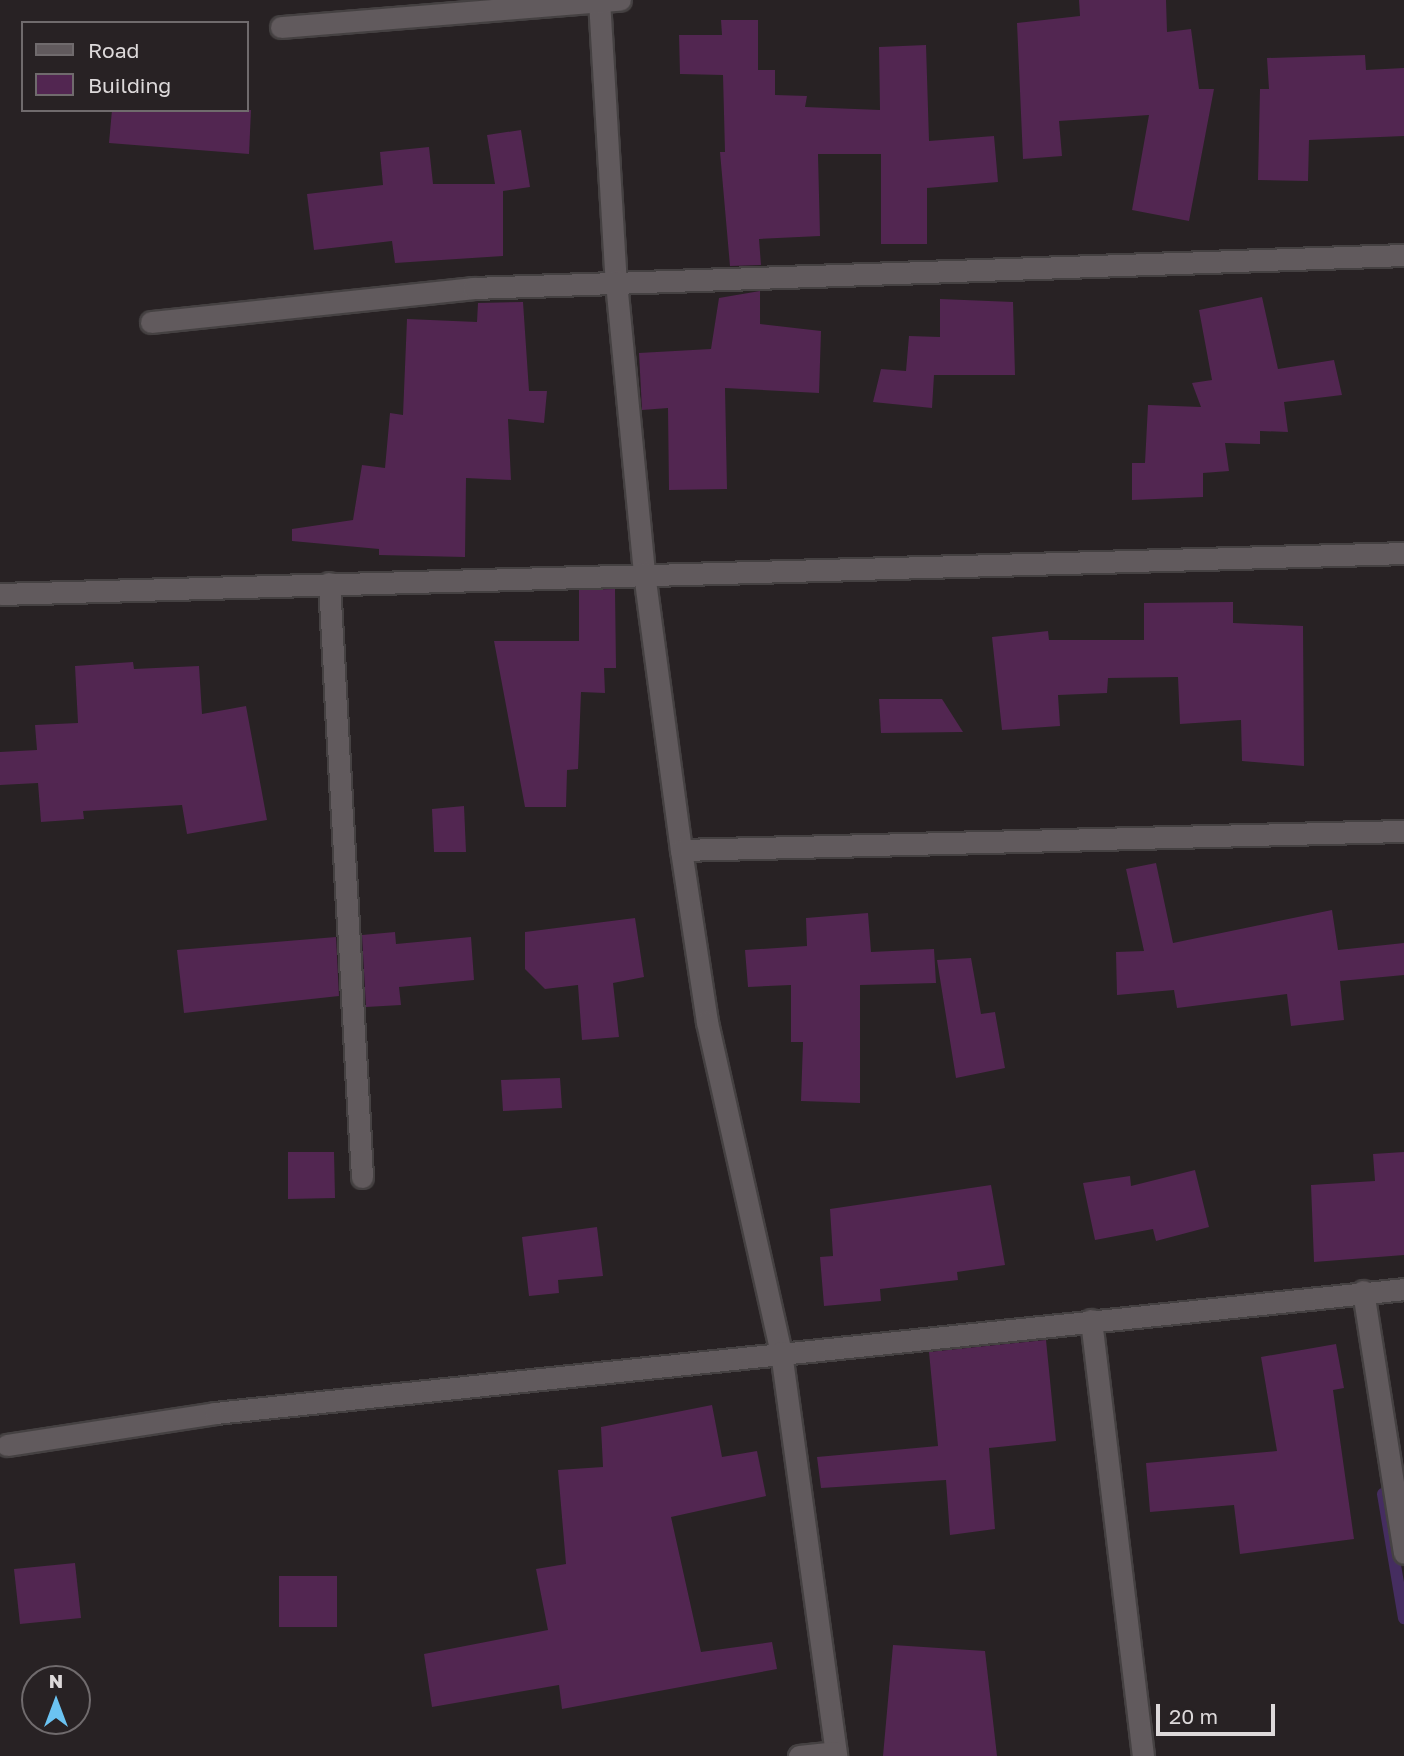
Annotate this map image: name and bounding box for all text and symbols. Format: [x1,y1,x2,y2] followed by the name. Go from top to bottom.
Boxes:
[21,21,248,112] legend
[88,37,139,63] text: Road
[88,72,171,98] text: Building
[21,1665,91,1735] north arrow
[49,1669,63,1692] text: N
[1159,1690,1278,1734] scale bar
[1169,1703,1218,1729] text: 20 m

